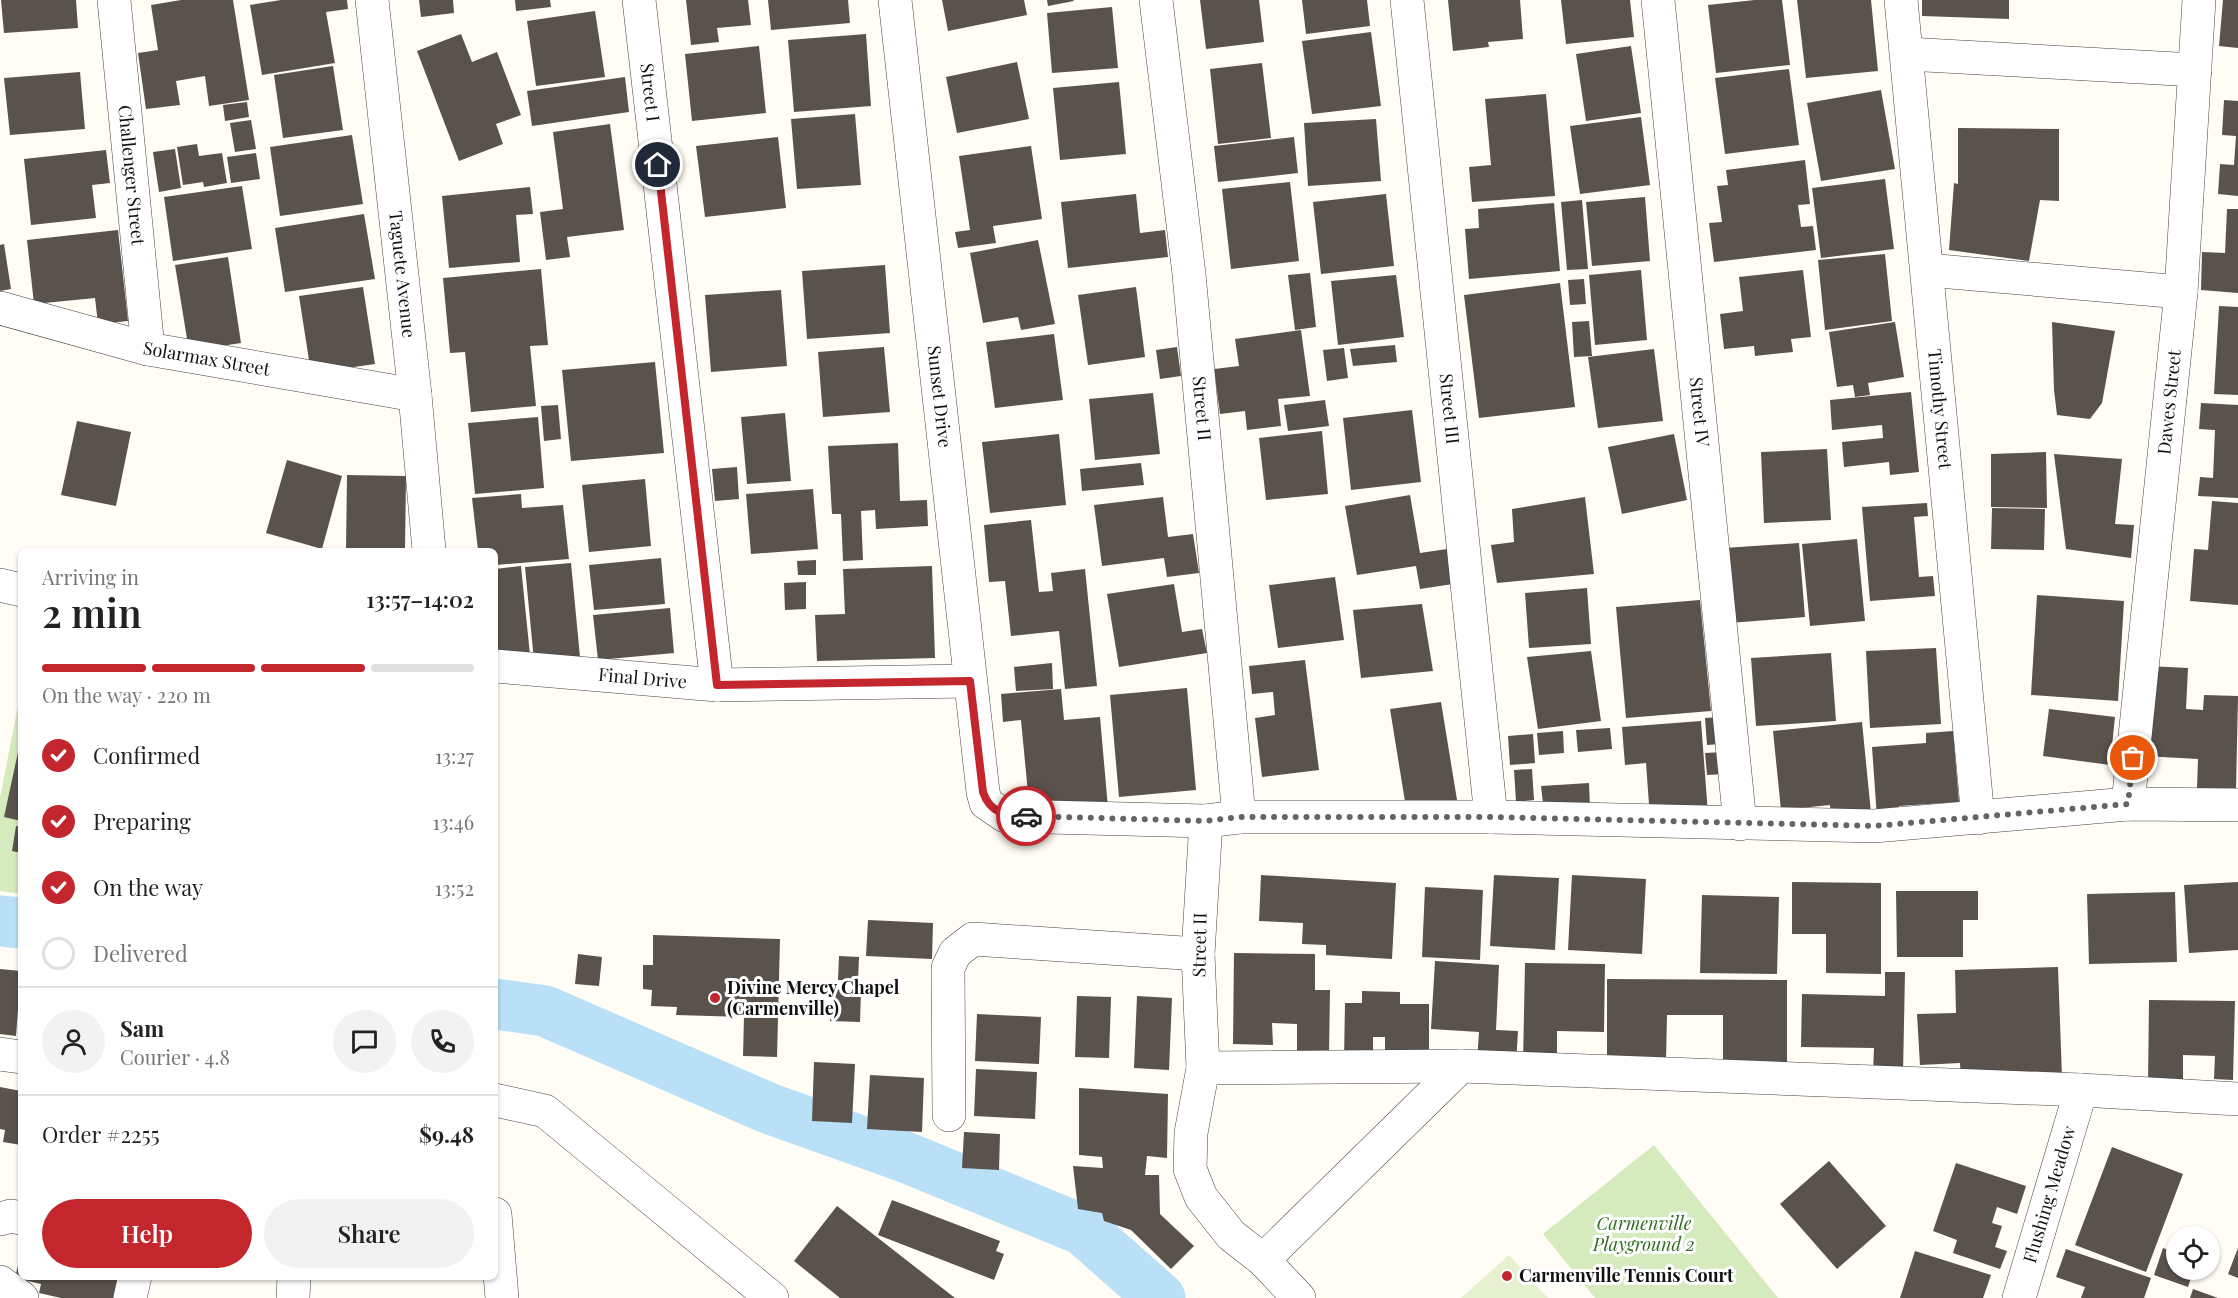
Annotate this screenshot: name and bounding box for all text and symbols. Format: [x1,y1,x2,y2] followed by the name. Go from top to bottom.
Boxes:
[635,62,666,123] street label: Street I
[113,104,151,247] street label: Challenger Street
[632,139,683,190] pin
[641,148,674,181] icon: home
[384,209,422,339] street label: Taguete Avenue
[141,335,273,381] street label: Solarmax Street
[922,344,958,449] street label: Sunset Drive
[1923,348,1958,471] street label: Timothy Street
[2151,348,2186,456] street label: Dawes Street
[1434,372,1466,445] street label: Street III
[1187,375,1217,442] street label: Street II
[1685,376,1715,449] street label: Street IV
[42,563,139,590] text: Arriving in
[366,584,474,614] text: 13:57–14:02
[42,586,142,638] text: 2 min
[597,662,688,693] street label: Final Drive
[42,681,211,708] text: On the way · 220 m
[2107,732,2158,783] pin
[42,739,75,772] icon: check
[93,740,200,770] text: Confirmed
[2116,741,2149,774] icon: bag
[435,742,474,769] text: 13:27
[996,786,1056,846] courier
[1010,800,1043,833] icon: car
[42,805,75,838] icon: check
[93,806,191,836] text: Preparing
[432,808,474,835] text: 13:46
[42,871,75,904] icon: check
[93,872,203,902] text: On the way
[435,874,474,901] text: 13:52
[1186,912,1212,978] street label: Street II
[93,938,188,968] text: Delivered
[727,975,900,1020] place label: Divine Mercy Chapel (Carmenville)
[708,991,722,1005] marker: Divine Mercy Chapel (Carmenville)
[42,1010,105,1073] button: person
[333,1010,396,1073] button: chat
[411,1010,474,1073] button: phone
[120,1013,164,1043] text: Sam
[120,1043,230,1070] text: Courier · 4.8
[42,1119,160,1149] text: Order #2255
[419,1119,474,1149] text: $9.48
[2017,1123,2081,1266] street label: Flushing Meadow
[42,1199,252,1268] button: Help
[264,1199,474,1268] button: Share
[1592,1211,1695,1256] park label: Carmenville Playground 2
[2166,1226,2220,1280] map controls
[2166,1226,2220,1280] button: locate
[1519,1263,1734,1287] place label: Carmenville Tennis Court
[1500,1269,1514,1283] marker: Carmenville Tennis Court

